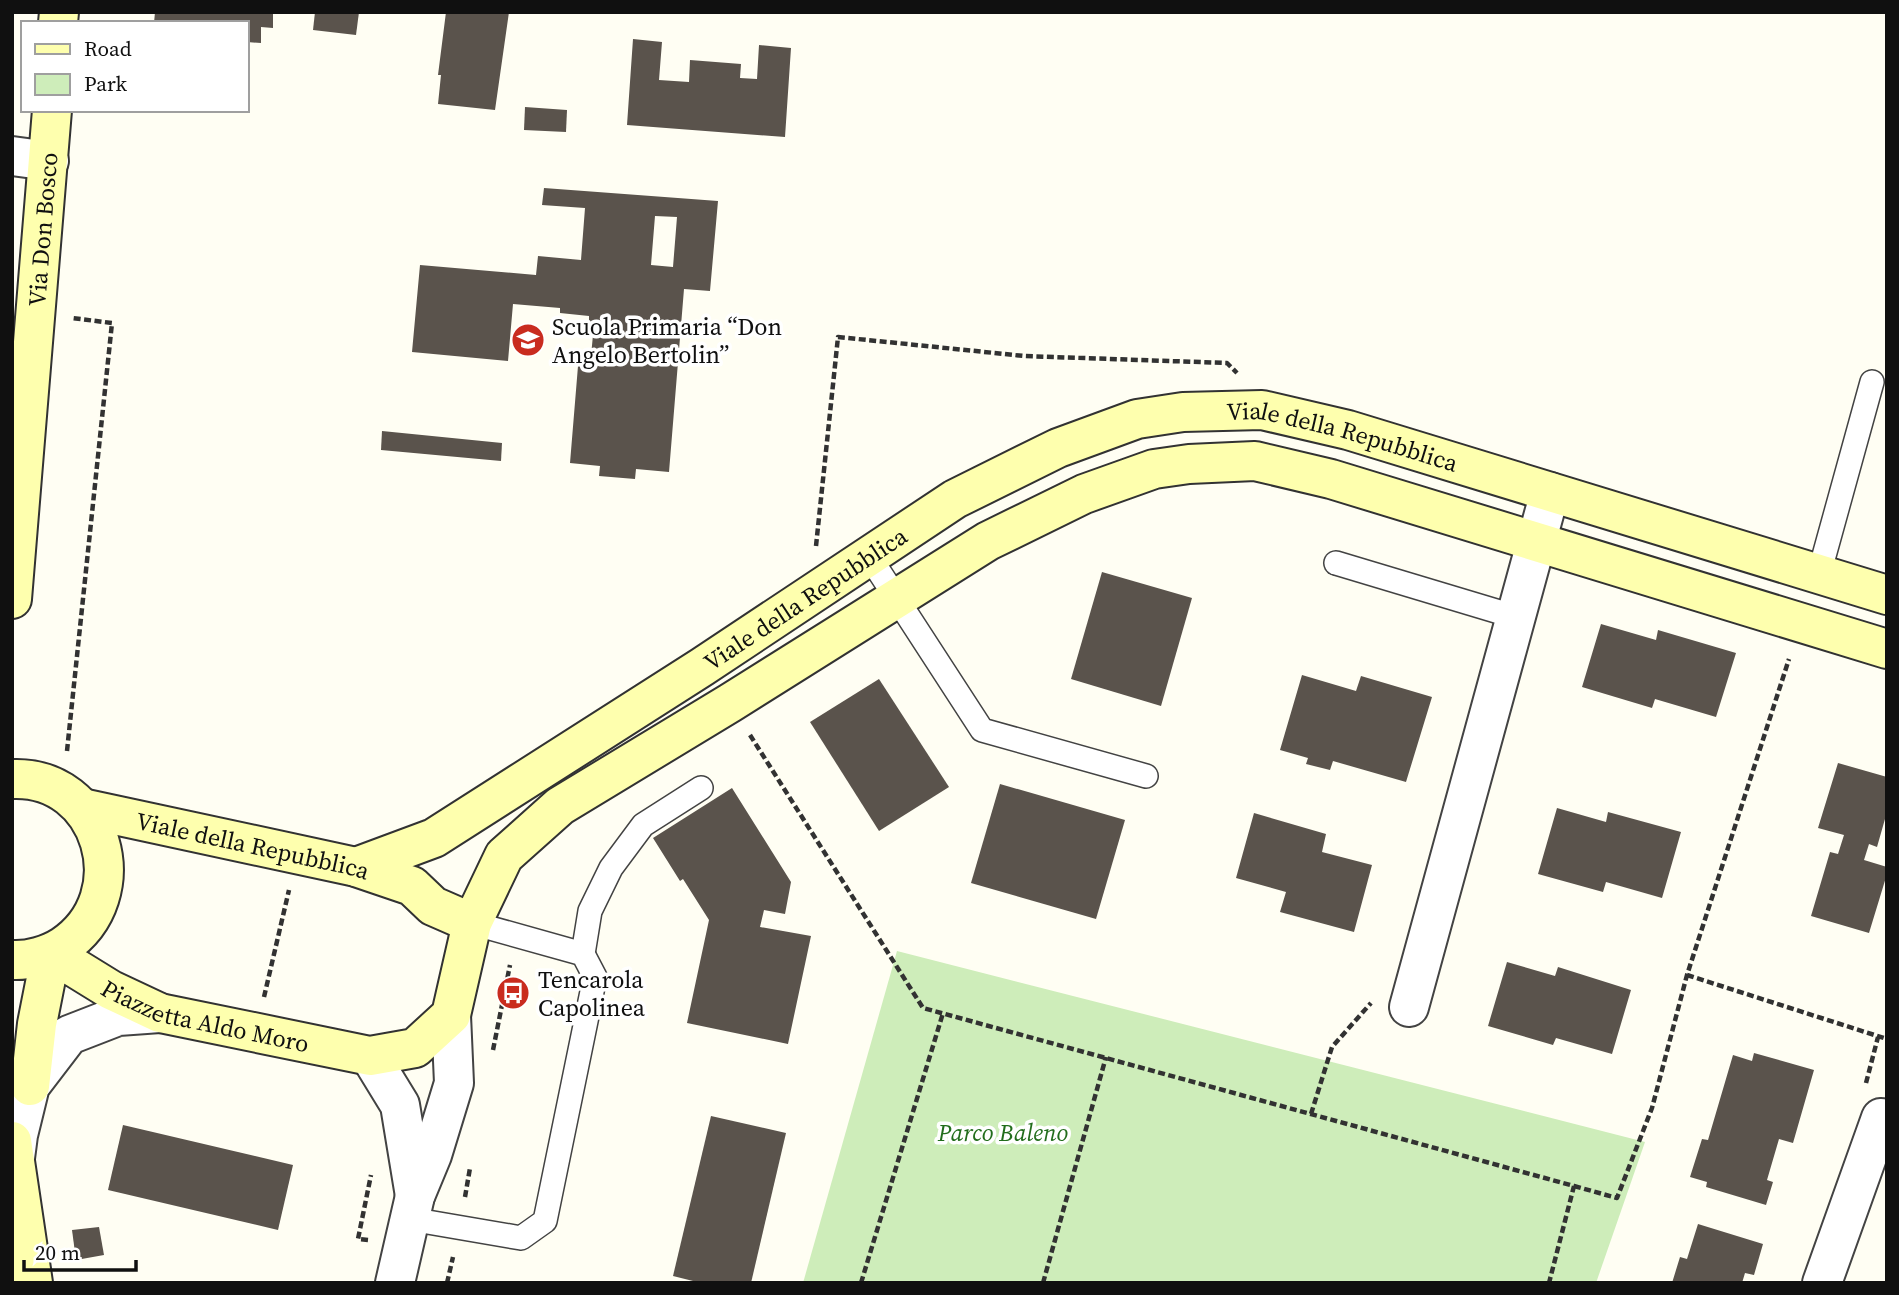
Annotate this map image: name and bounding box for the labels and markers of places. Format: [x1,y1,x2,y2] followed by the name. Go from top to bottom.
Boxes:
[552,310,782,371] place label: Scuola Primaria “Don Angelo Bertolin”
[509,321,547,359] school or university icon: Scuola Primaria “Don Angelo Bertolin”
[538,963,646,1024] place label: Tencarola Capolinea
[494,974,532,1012] bus stop icon: Tencarola Capolinea

